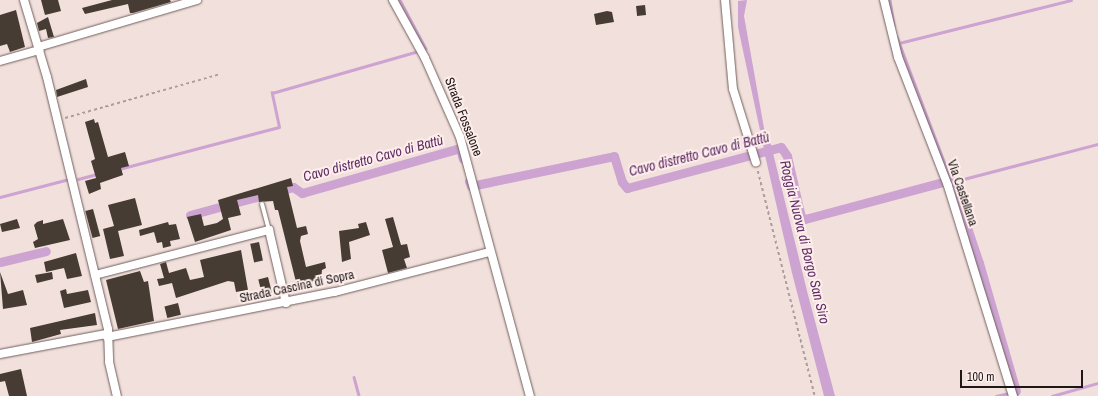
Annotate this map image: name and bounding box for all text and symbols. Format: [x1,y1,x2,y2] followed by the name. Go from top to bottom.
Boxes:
[441,75,485,159] street label: Strada Fossalone
[627,128,771,180] water label: Cavo distretto Cavo di Battù
[301,131,445,185] water label: Cavo distretto Cavo di Battù
[943,158,981,228] street label: Via Castellana
[777,159,833,325] water label: Roggia Nuova di Borgo San Siro
[238,267,356,307] street label: Strada Cascina di Sopra
[962,362,1085,388] scale bar
[967,369,994,385] text: 100 m

